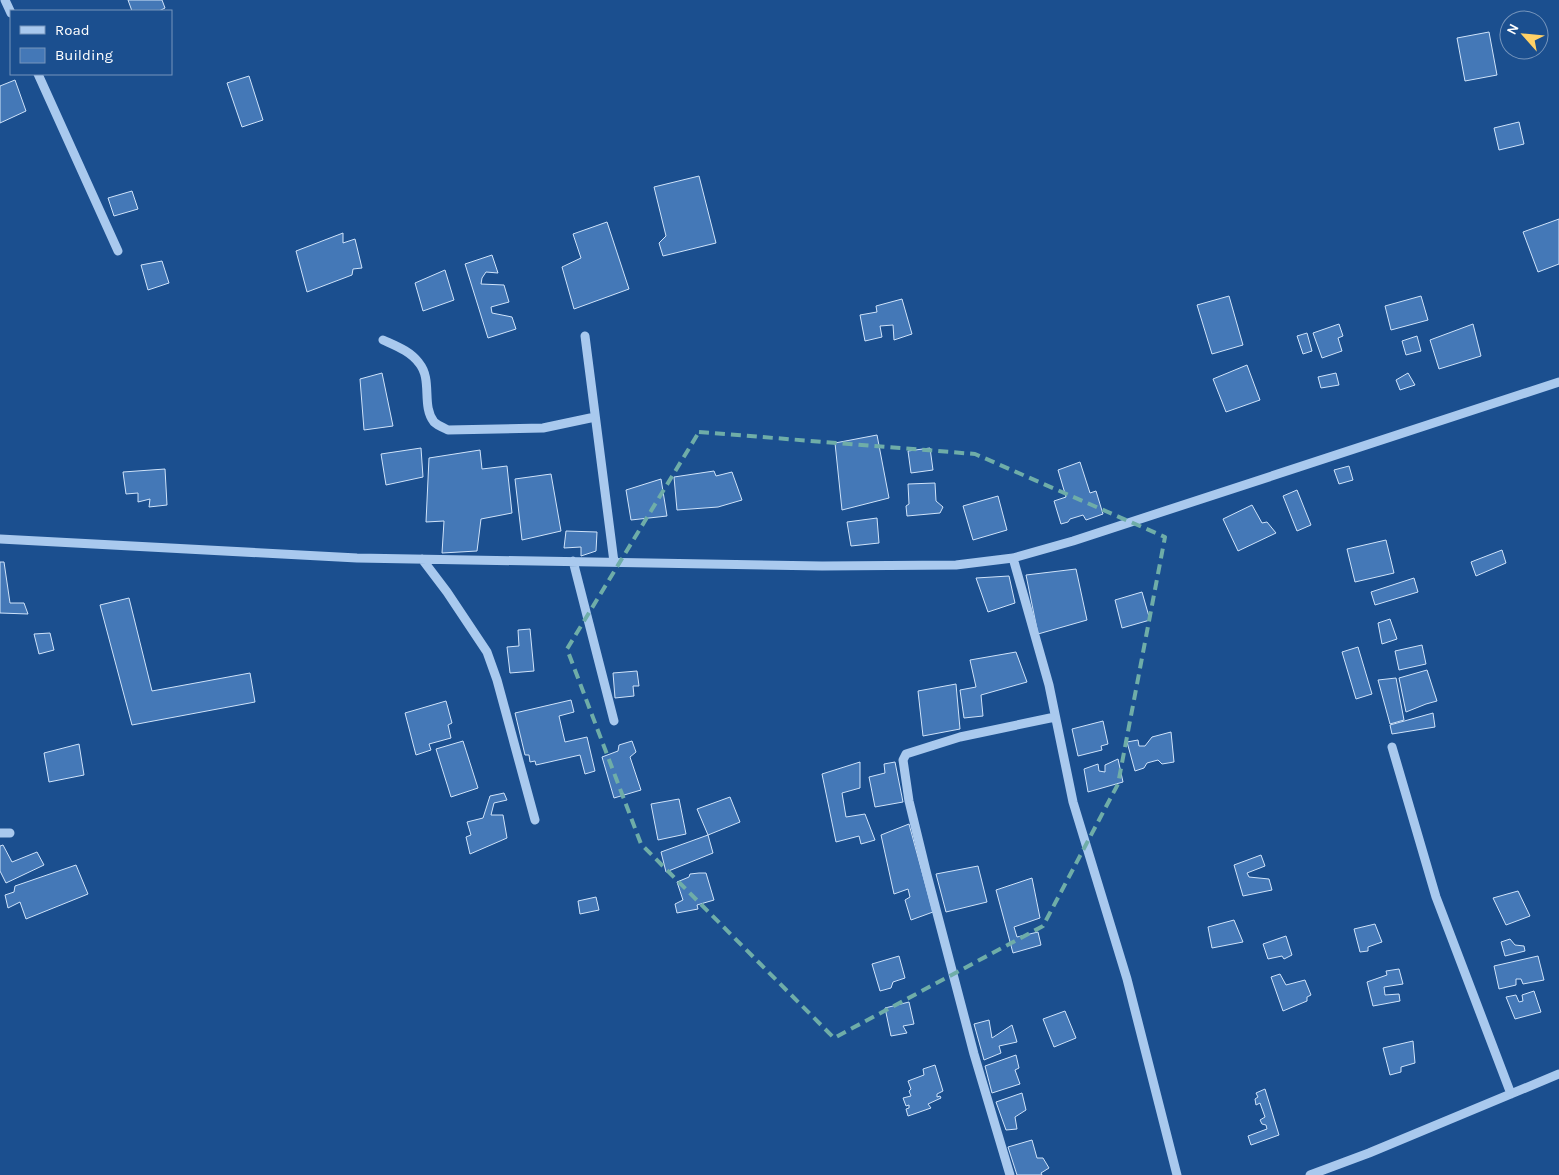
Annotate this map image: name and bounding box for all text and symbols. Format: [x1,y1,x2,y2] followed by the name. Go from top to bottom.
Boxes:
[10,10,172,75] legend
[1499,10,1549,60] north arrow
[55,21,90,39] text: Road
[1503,21,1523,38] text: N
[55,46,113,64] text: Building

